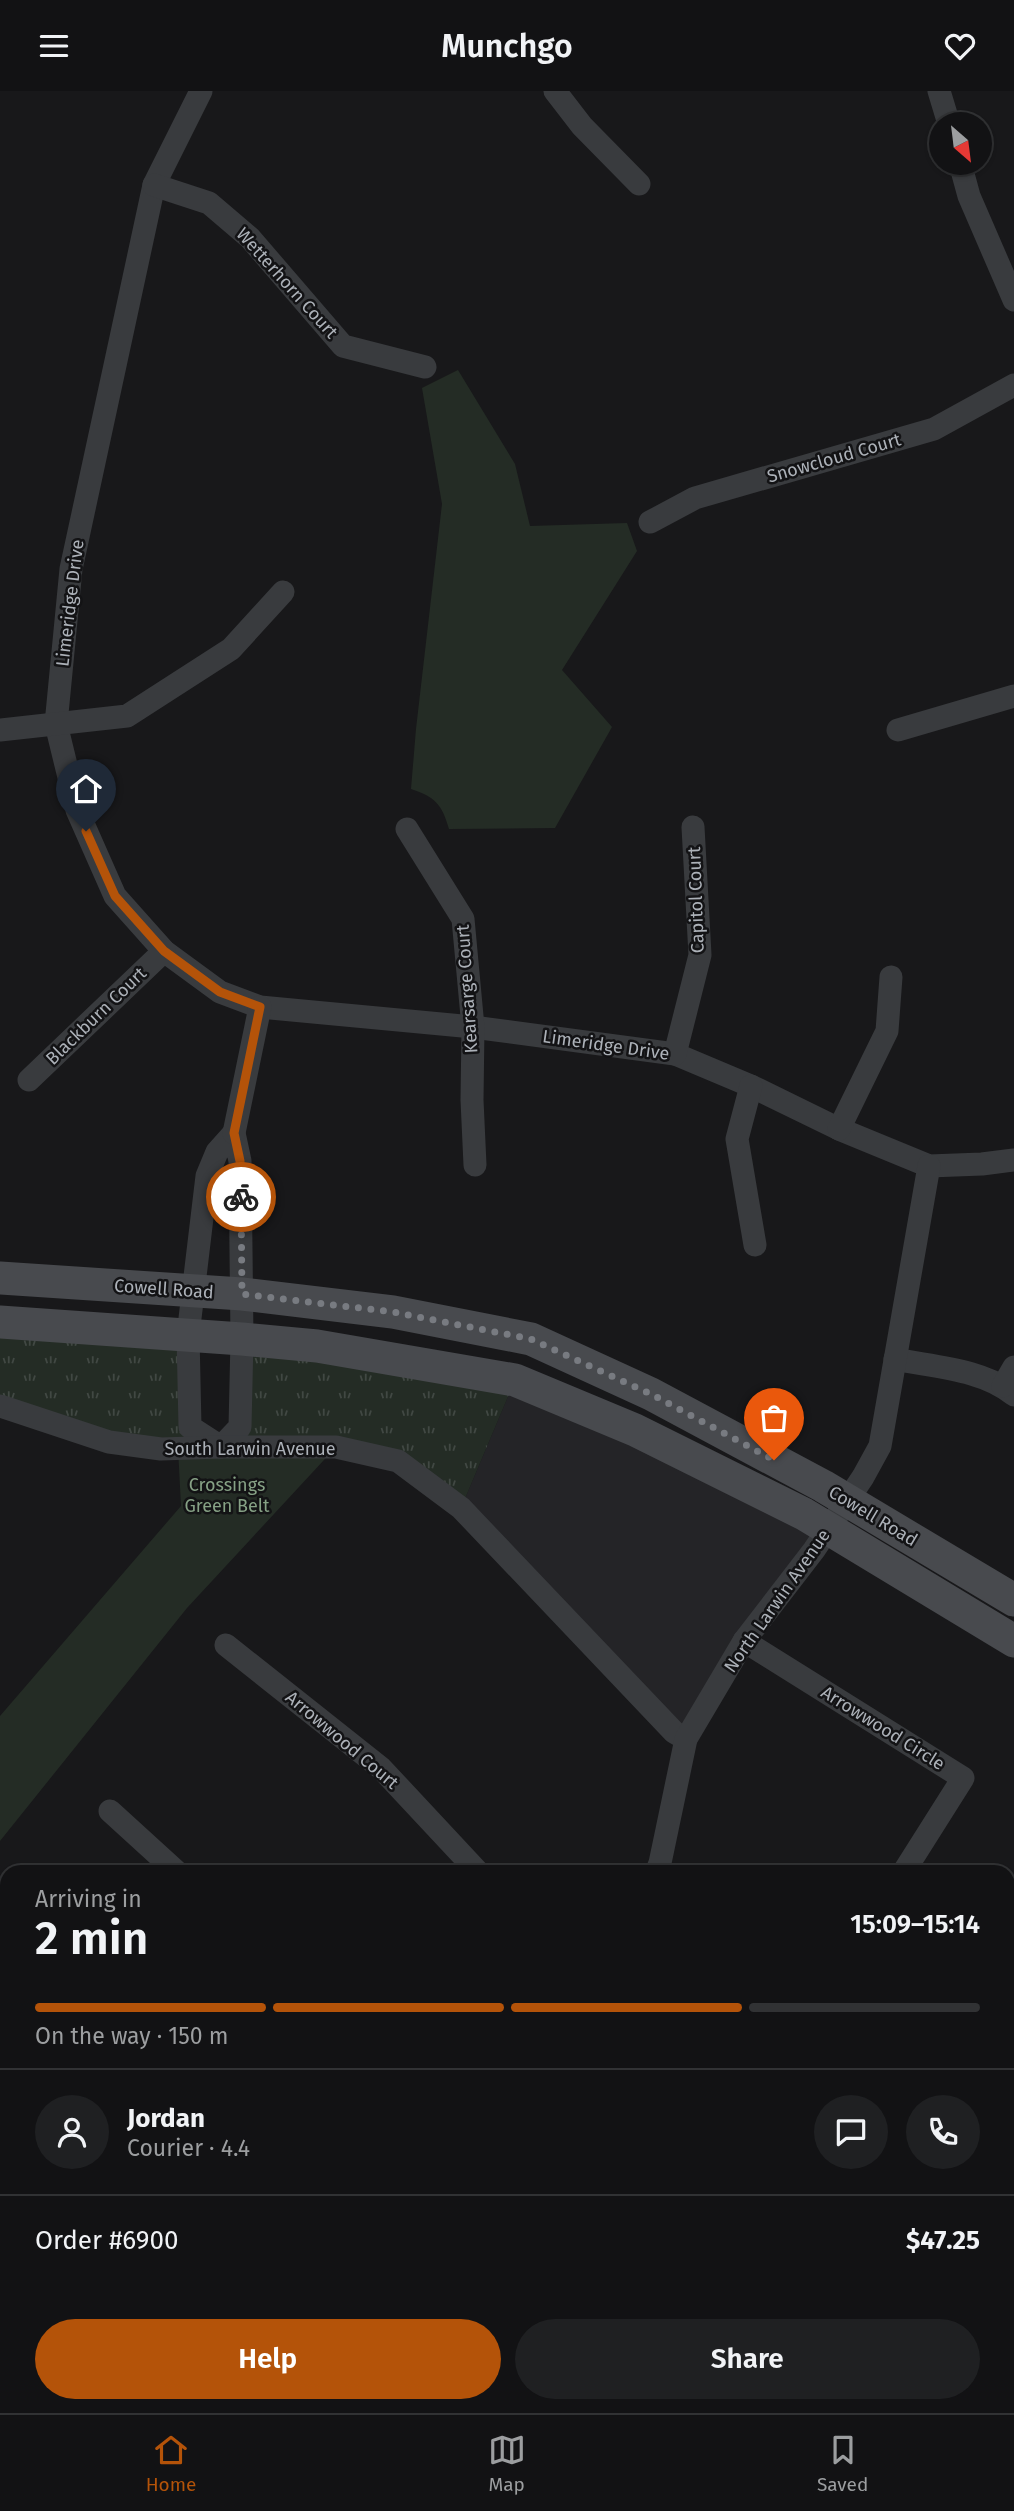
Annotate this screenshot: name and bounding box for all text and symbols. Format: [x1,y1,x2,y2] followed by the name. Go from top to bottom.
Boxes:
[35,27,73,65] icon: menu
[441,27,573,65] text: Munchgo
[941,27,979,65] icon: heart
[929,112,992,175] north arrow
[929,112,992,175] map controls
[231,223,343,343] street label: Wetterhorn Court
[765,428,904,488] street label: Snowcloud Court
[51,538,89,668] street label: Limeridge Drive
[56,759,116,831] pin
[67,770,105,808] icon: home
[683,846,709,954] street label: Capitol Court
[451,923,482,1054] street label: Kearsarge Court
[41,962,151,1070] street label: Blackburn Court
[541,1025,671,1065] street label: Limeridge Drive
[206,1162,276,1232] courier
[222,1178,260,1216] icon: bike
[113,1275,215,1303] street label: Cowell Road
[744,1388,804,1460] pin
[755,1399,793,1437] icon: bag
[164,1438,336,1460] street label: South Larwin Avenue
[184,1474,270,1517] park label: Crossings Green Belt
[825,1481,921,1551] street label: Cowell Road
[719,1525,835,1677] street label: North Larwin Avenue
[817,1681,949,1775] street label: Arrowwood Circle
[281,1686,403,1794] street label: Arrowwood Court
[35,1885,142,1913] text: Arriving in
[850,1909,980,1940] text: 15:09–15:14
[35,1911,148,1966] text: 2 min
[35,2022,228,2050] text: On the way · 150 m
[35,2095,109,2169] button: person
[814,2095,888,2169] button: chat
[906,2095,980,2169] button: phone
[127,2103,205,2134] text: Jordan
[127,2134,250,2162] text: Courier · 4.4
[35,2225,179,2256] text: Order #6900
[906,2225,980,2256] text: $47.25
[35,2319,501,2399] button: Help
[515,2319,980,2399] button: Share
[146,2431,196,2496] tab: Home
[488,2431,526,2496] tab: Map
[817,2431,868,2496] tab: Saved

